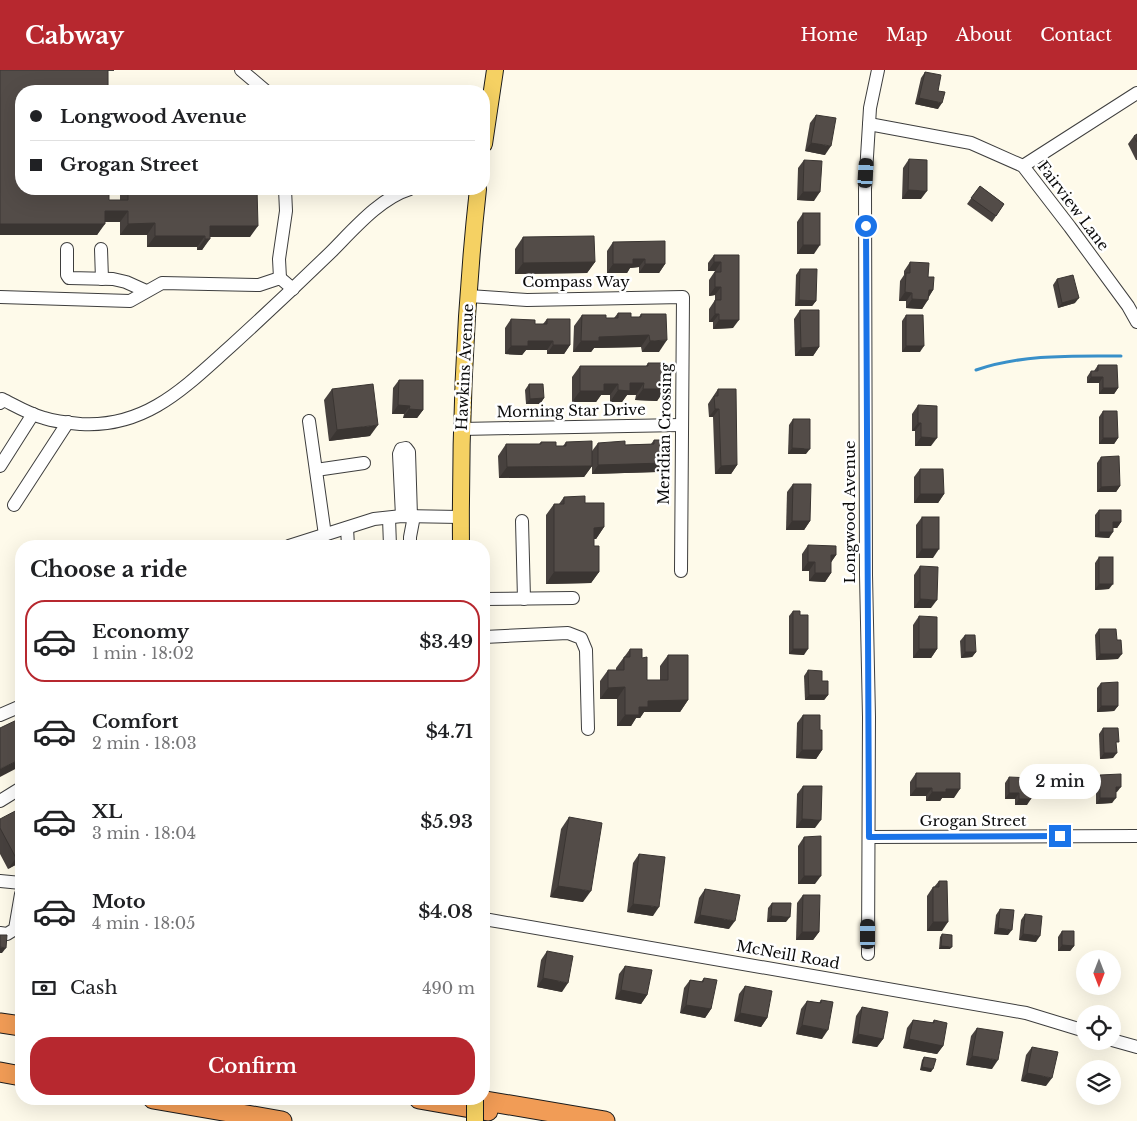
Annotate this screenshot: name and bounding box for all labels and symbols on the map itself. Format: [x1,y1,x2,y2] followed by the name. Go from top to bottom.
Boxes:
[1033,157,1113,254] street label: Fairview Lane
[857,158,874,188] car
[855,215,877,237] route start
[522,272,630,291] street label: Compass Way
[452,303,477,431] street label: Hawkins Avenue
[654,362,675,505] street label: Meridian Crossing
[496,400,646,421] street label: Morning Star Drive
[840,440,859,584] street label: Longwood Avenue
[1019,764,1101,798] callout: 2 min
[920,811,1027,830] street label: Grogan Street
[1049,825,1071,847] route end
[860,919,875,949] car
[735,936,841,973] street label: McNeill Road
[1076,950,1121,995] north arrow

